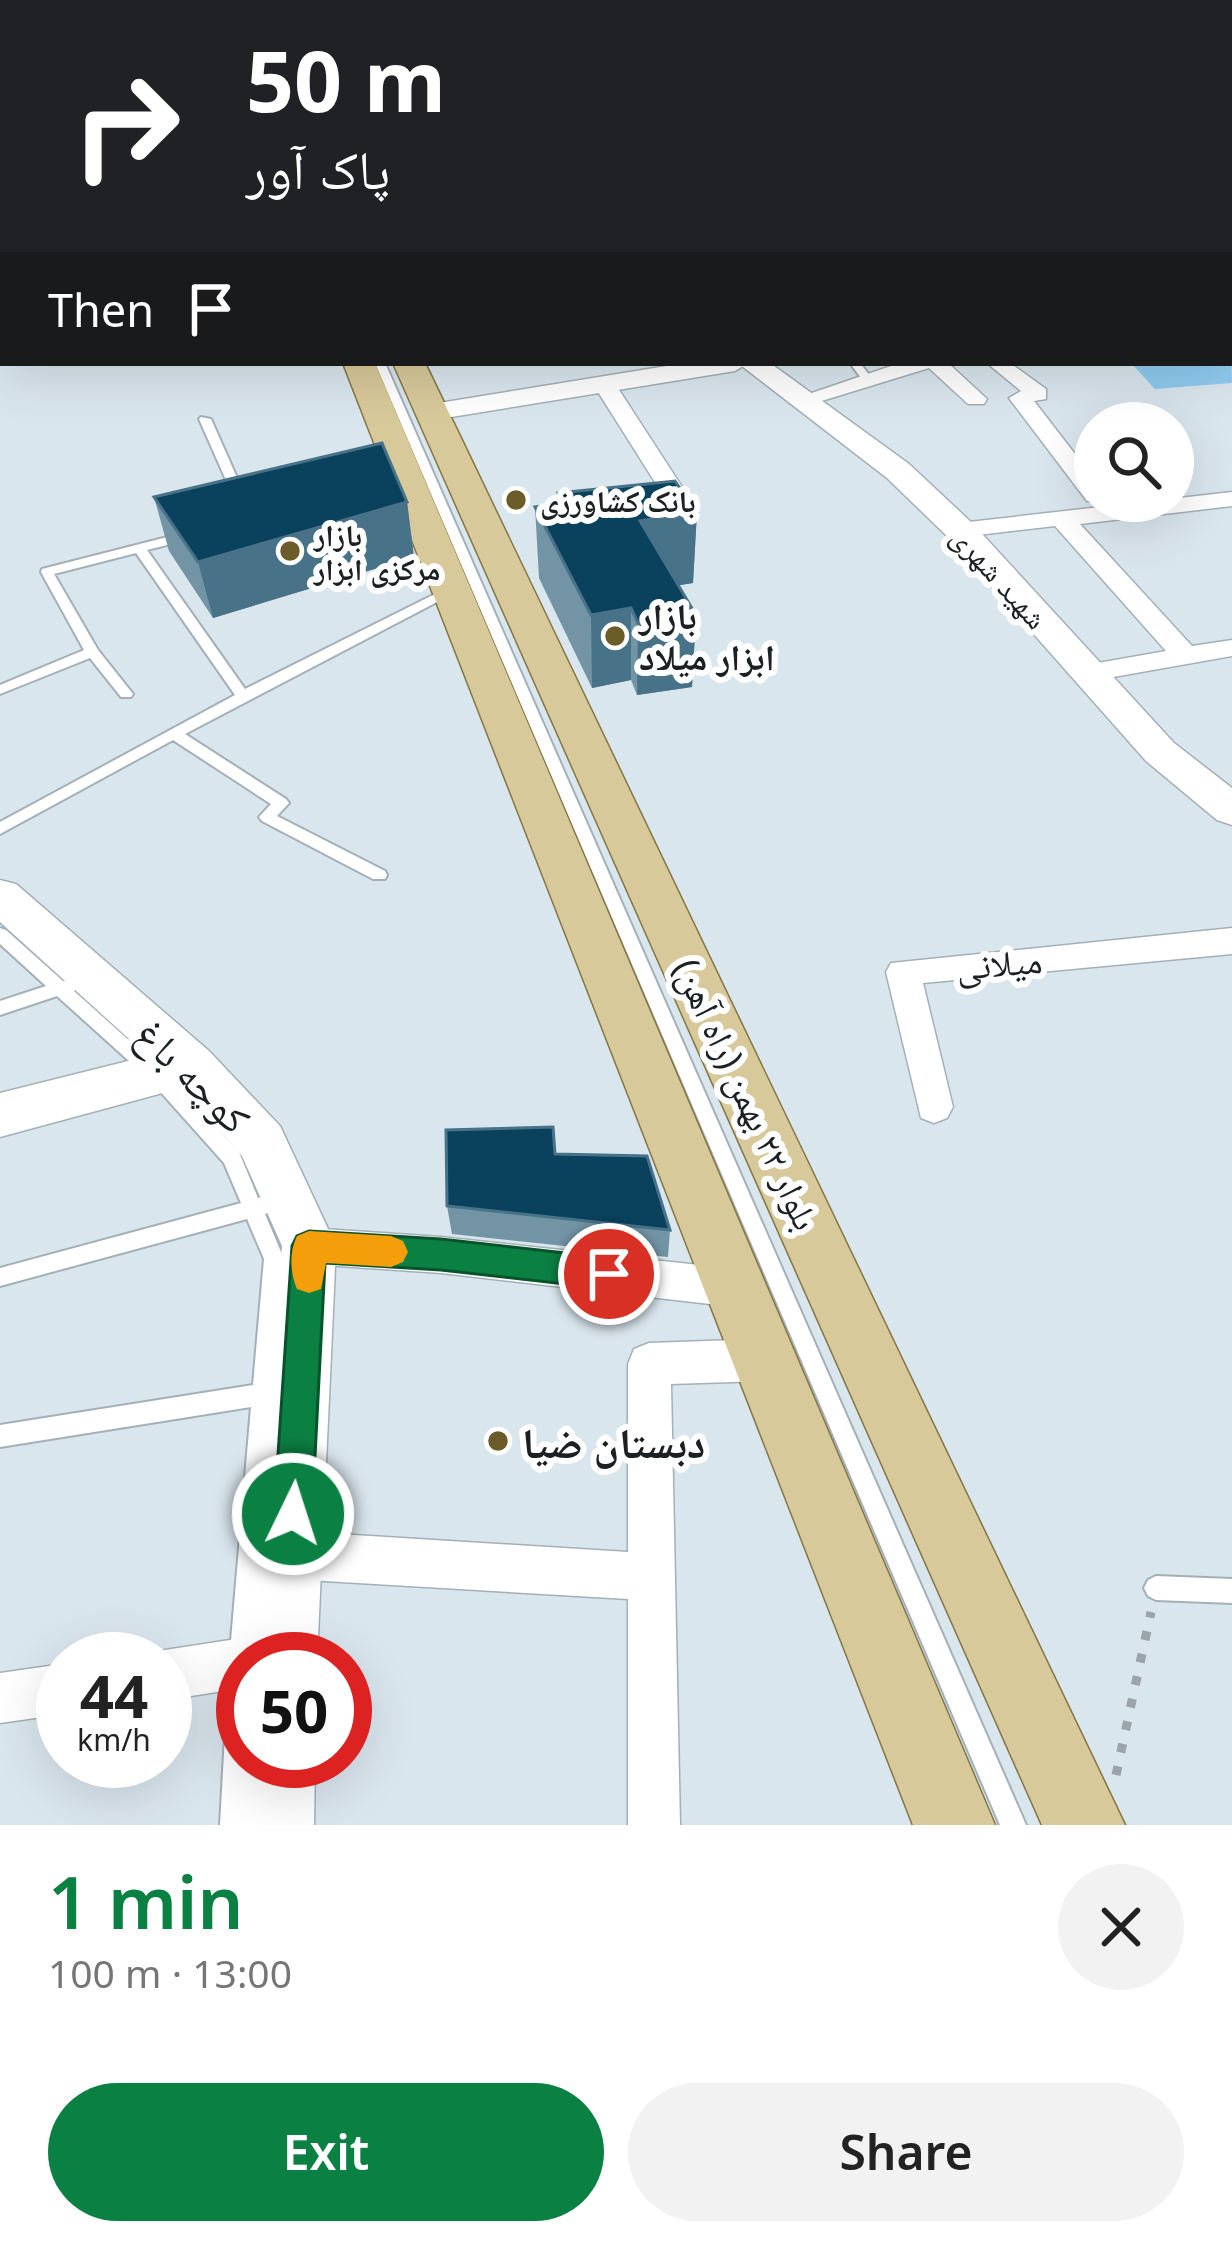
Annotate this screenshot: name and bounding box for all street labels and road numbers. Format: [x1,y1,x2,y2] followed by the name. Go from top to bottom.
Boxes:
[943,517,1057,637] street label: شهید شهری
[954,935,1044,991] street label: میلانی
[663,950,831,1238] street label: بلوار ۲۲ بهمن (راه آهن)
[124,1005,264,1145] street label: کوچه باغ

